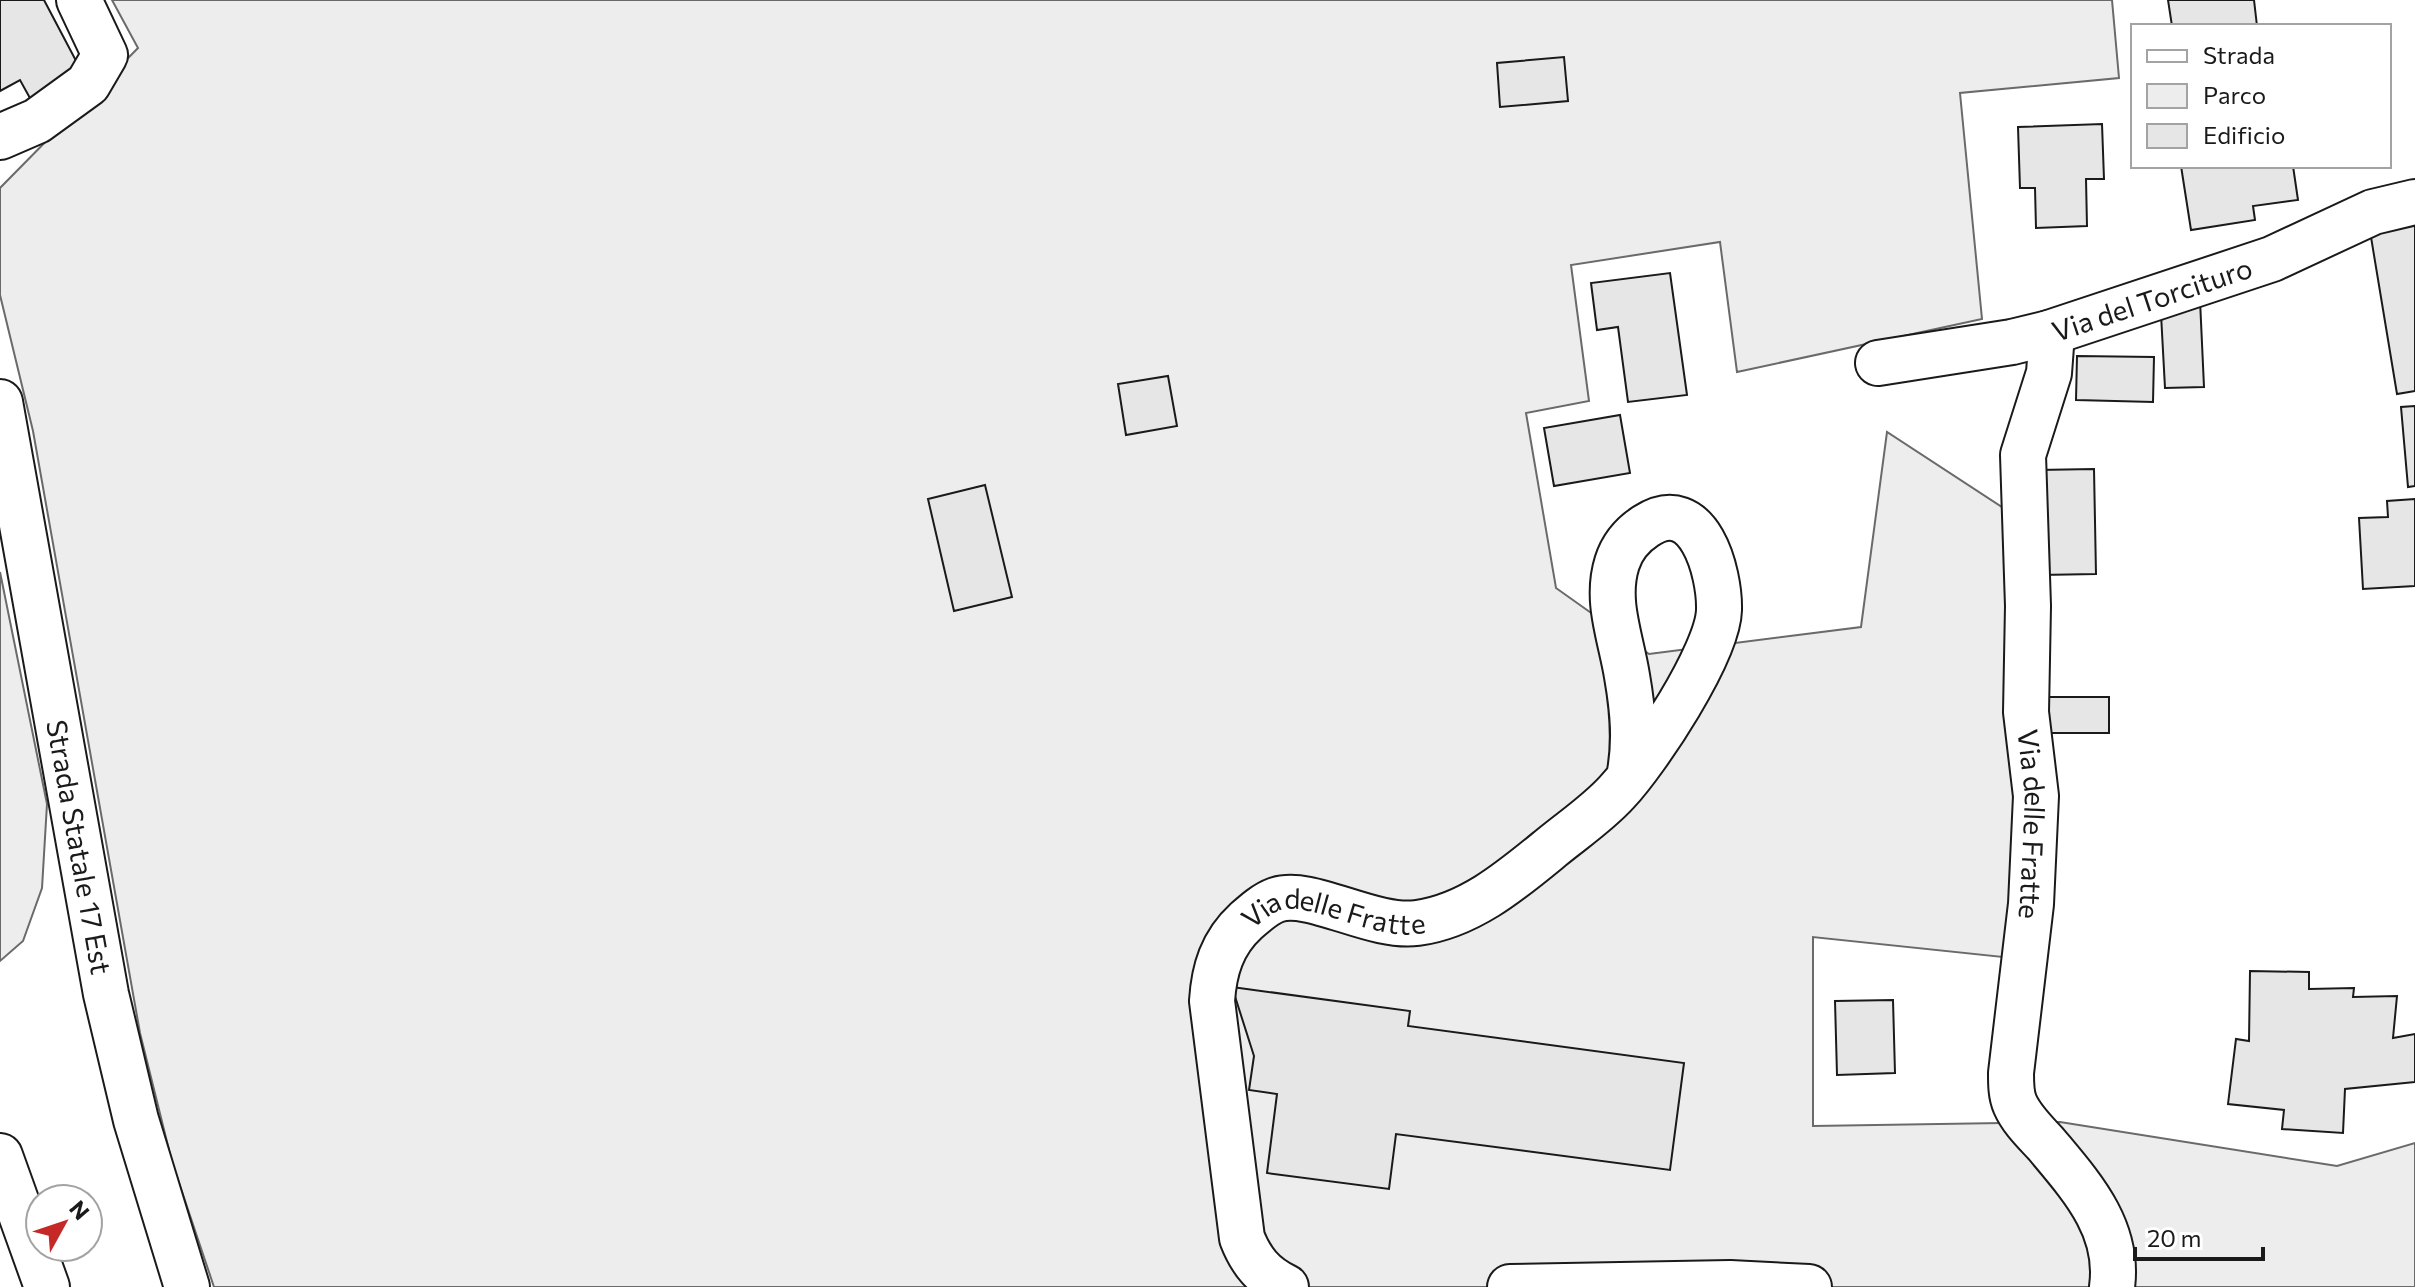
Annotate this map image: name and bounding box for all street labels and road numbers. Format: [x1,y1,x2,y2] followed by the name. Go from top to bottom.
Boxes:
[2047,250,2256,348] street label: Via del Torcituro
[40,717,119,977] street label: Strada Statale 17 Est
[2011,727,2053,921] street label: Via delle Fratte
[1234,881,1427,941] street label: Via delle Fratte

